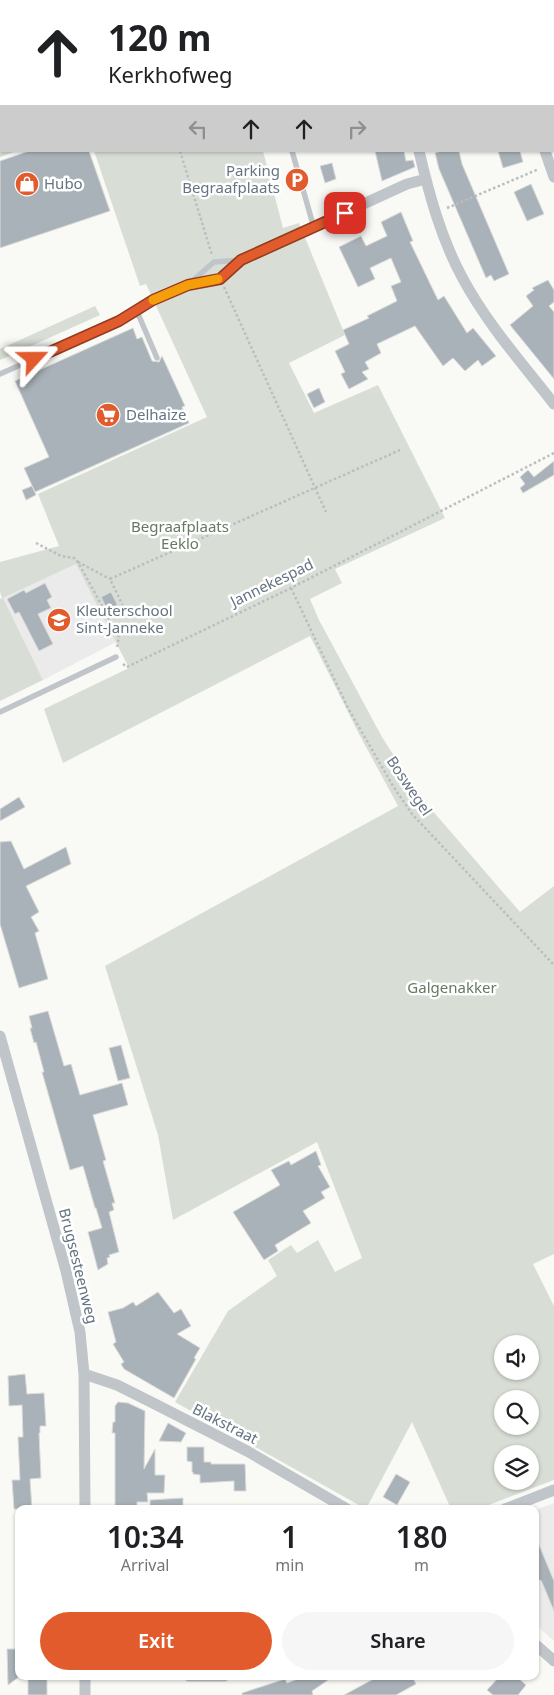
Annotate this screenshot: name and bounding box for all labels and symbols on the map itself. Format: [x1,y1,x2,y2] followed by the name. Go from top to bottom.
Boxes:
[182,160,280,197] place label: Parking Begraafplaats
[284,167,310,193] parking icon: Parking Begraafplaats
[14,171,40,197] shop icon: Hubo
[44,173,83,193] place label: Hubo
[324,192,366,234] pin
[7,332,59,384] position arrow
[95,402,121,428] supermarket icon: Delhaize
[126,404,186,424] place label: Delhaize
[131,516,229,553] park label: Begraafplaats Eeklo
[225,553,316,612] street label: Jannekespad
[76,600,173,637] place label: Kleuterschool Sint-Janneke
[46,607,72,633] school or university icon: Kleuterschool Sint-Janneke
[383,752,437,819] street label: Boswegel
[407,977,497,997] park label: Galgenakker
[55,1206,103,1326] street label: Brugsesteenweg
[189,1398,262,1448] street label: Blakstraat

